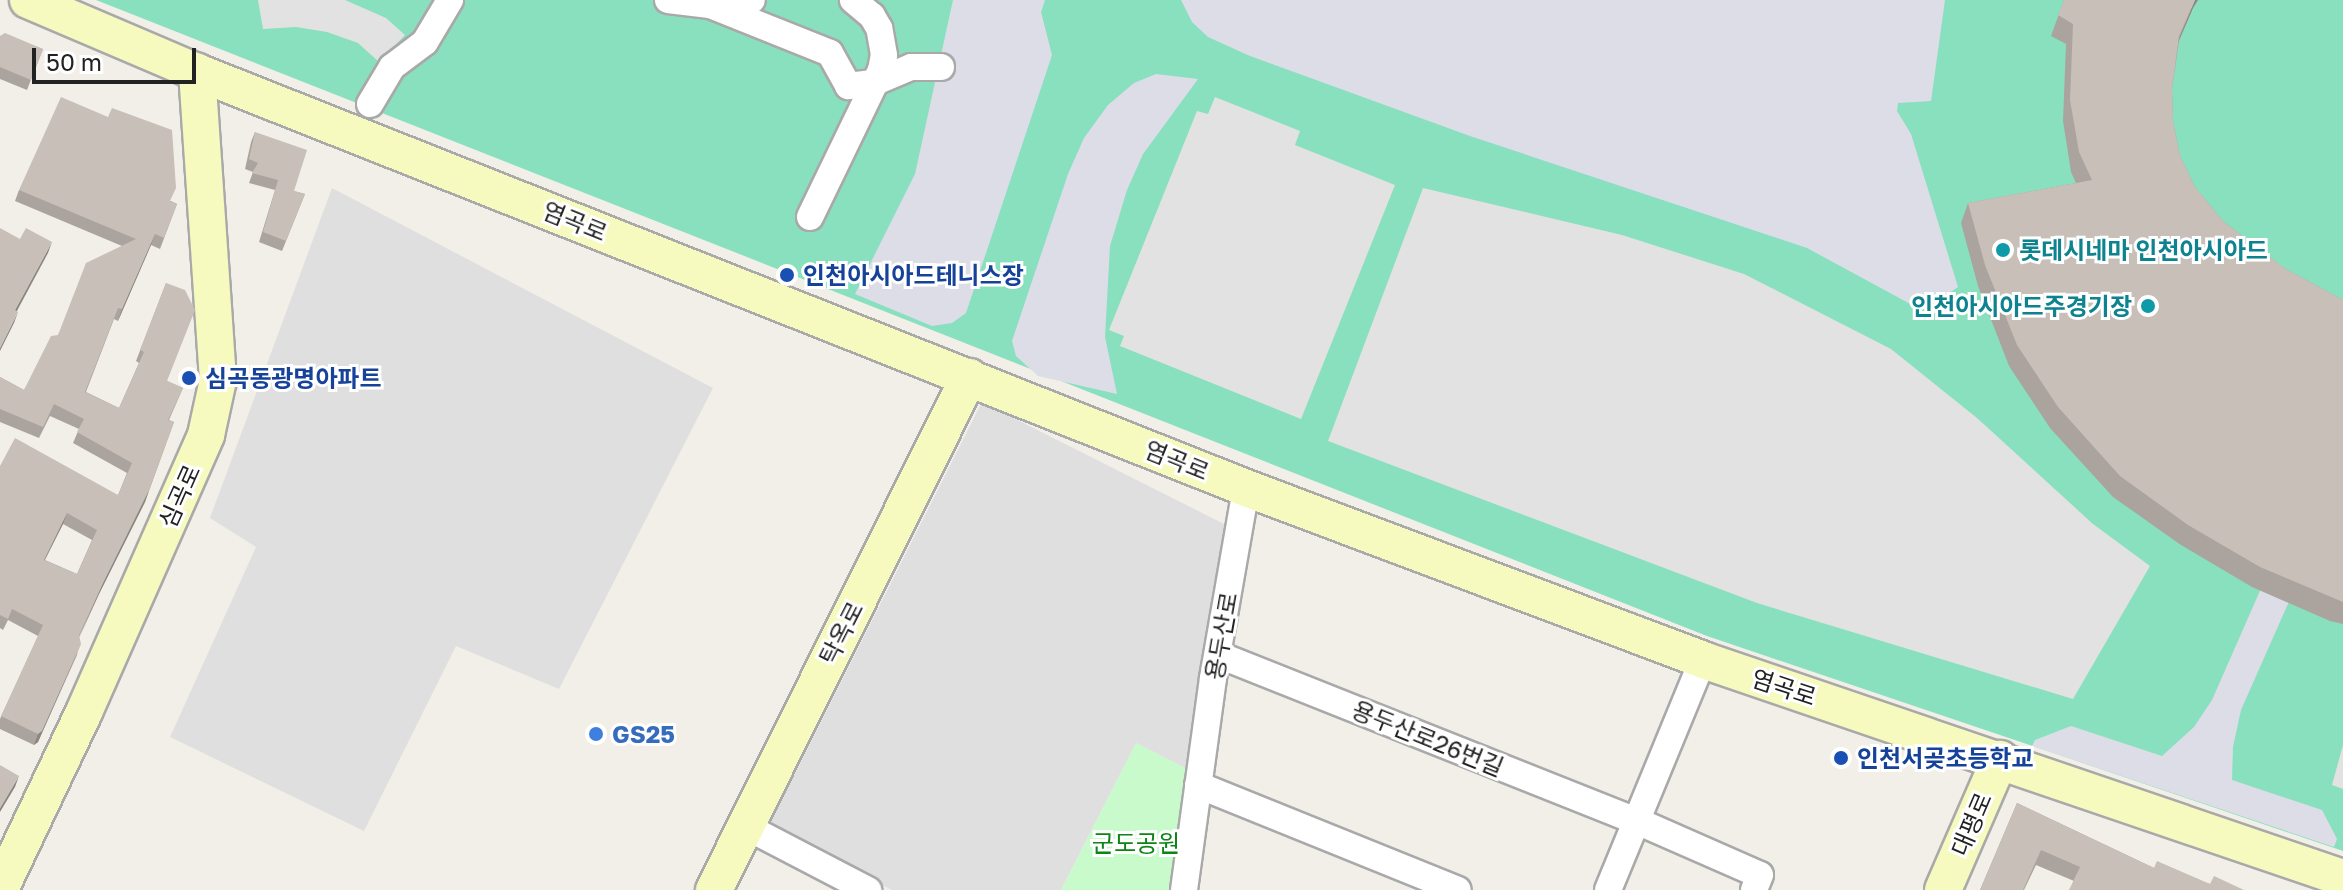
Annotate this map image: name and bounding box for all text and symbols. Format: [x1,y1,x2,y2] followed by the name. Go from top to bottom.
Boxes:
[36,32,200,82] scale bar
[46,47,102,76] text: 50 m
[539,195,611,247] street label: 염곡로
[2019,236,2268,264] place label: 롯데시네마 인천아시아드
[1994,241,2012,259] marker: 롯데시네마 인천아시아드
[803,261,1024,289] place label: 인천아시아드테니스장
[778,266,796,284] marker: 인천아시아드테니스장
[1911,292,2132,320] place label: 인천아시아드주경기장
[2139,297,2157,315] marker: 인천아시아드주경기장
[205,364,382,392] place label: 심곡동광명아파트
[180,369,198,387] marker: 심곡동광명아파트
[1141,434,1213,486] street label: 염곡로
[152,460,206,532] street label: 심곡로
[1199,590,1243,682] street label: 용두산로
[813,597,869,669] street label: 탁옥로
[1748,663,1820,711] street label: 염곡로
[1348,695,1508,781] street label: 용두산로26번길
[612,720,675,748] place label: GS25
[587,725,605,743] marker: GS25
[1857,744,2034,772] place label: 인천서곶초등학교
[1832,749,1850,767] marker: 인천서곶초등학교
[1945,788,1997,860] street label: 대평로
[1092,829,1180,857] park label: 군도공원

